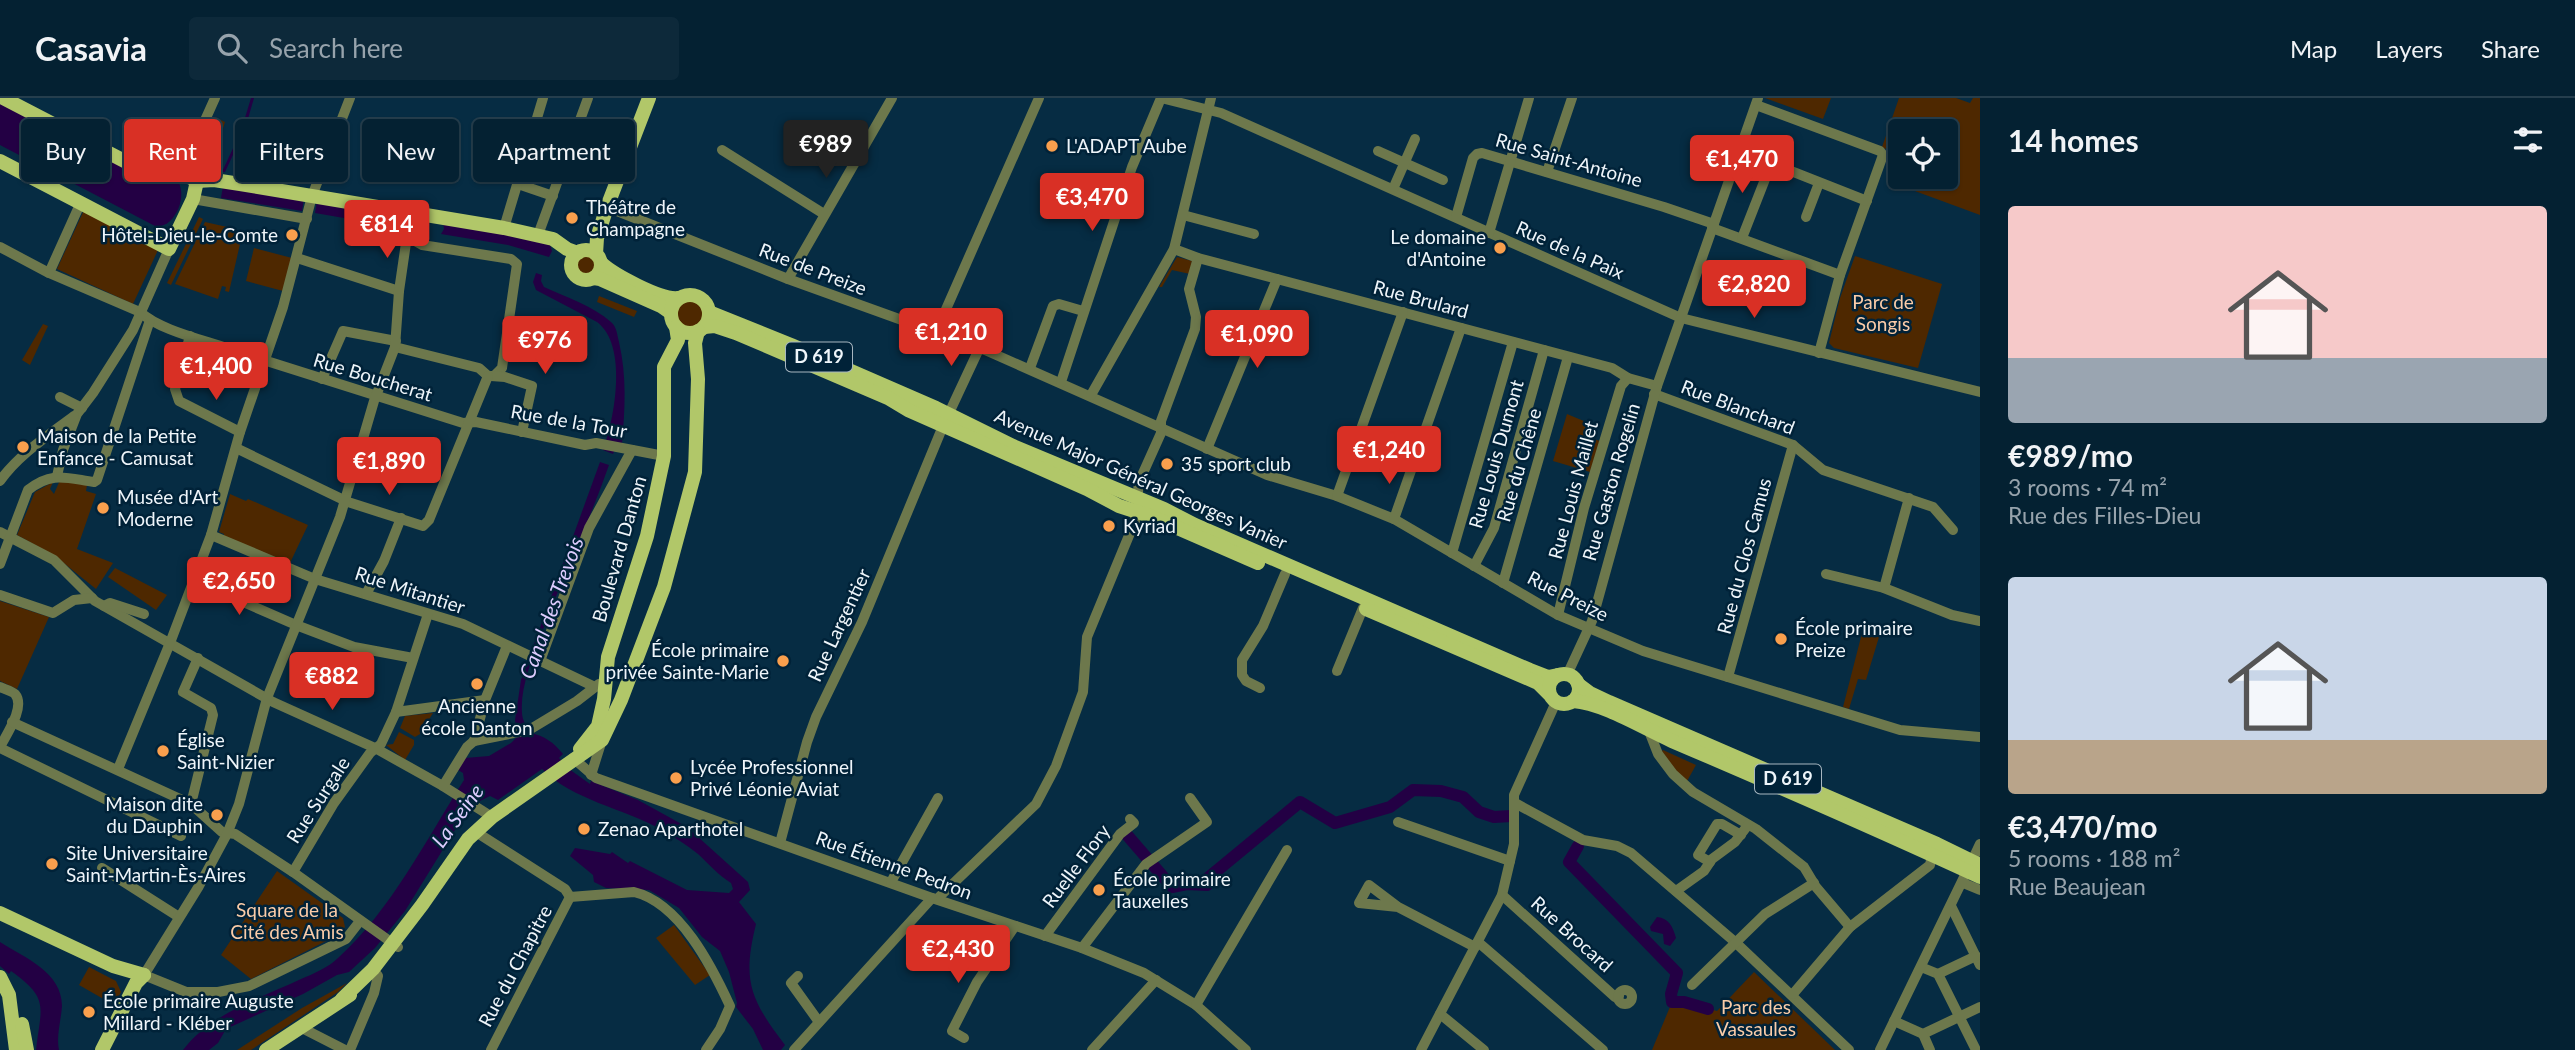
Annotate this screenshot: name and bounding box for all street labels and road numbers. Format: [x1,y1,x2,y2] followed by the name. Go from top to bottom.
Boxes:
[1493,128,1645,191] street label: Rue Saint-Antoine
[1513,215,1628,284] street label: Rue de la Paix
[756,237,870,300] street label: Rue de Preize
[1371,275,1471,322] street label: Rue Brulard
[786,342,852,372] road number: D 619
[311,348,436,406] street label: Rue Boucherat
[1678,374,1798,439] street label: Rue Blanchard
[1463,377,1528,531] street label: Rue Louis Dumont
[509,399,629,442] street label: Rue de la Tour
[1577,400,1644,563] street label: Rue Gaston Rogelin
[991,403,1291,554] street label: Avenue Major Général Georges Vanier
[1491,405,1546,524] street label: Rue du Chêne
[1543,418,1602,562] street label: Rue Louis Maillet
[587,473,650,625] street label: Boulevard Danton
[1712,475,1775,636] street label: Rue du Clos Camus
[352,561,468,618] street label: Rue Mitantier
[802,565,875,685] street label: Rue Largentier
[1524,565,1613,626] street label: Rue Preize
[281,752,354,847] street label: Rue Surgale
[1755,764,1821,794] road number: D 619
[1037,819,1115,912] street label: Ruelle Flory
[813,826,976,904] street label: Rue Étienne Pedron
[1527,891,1618,976] street label: Rue Brocard
[473,901,556,1031] street label: Rue du Chapitre

